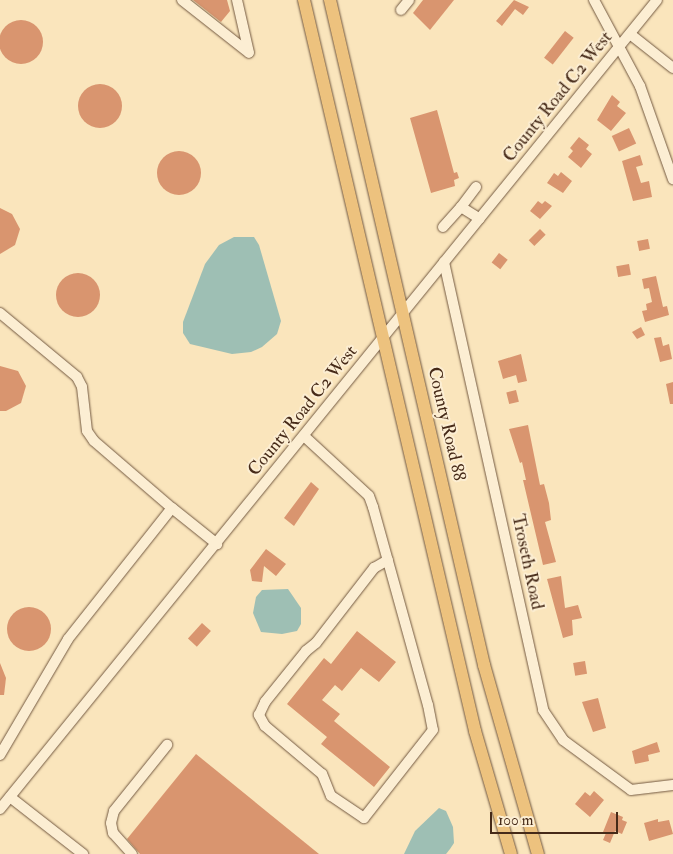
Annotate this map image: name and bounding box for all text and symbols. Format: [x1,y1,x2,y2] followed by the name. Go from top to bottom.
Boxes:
[499,27,617,167] street label: County Road C2 West
[244,341,362,481] street label: County Road C2 West
[422,365,470,483] street label: County Road 88
[506,512,548,612] street label: Troseth Road
[493,802,620,834] scale bar
[498,811,533,830] text: 100 m

